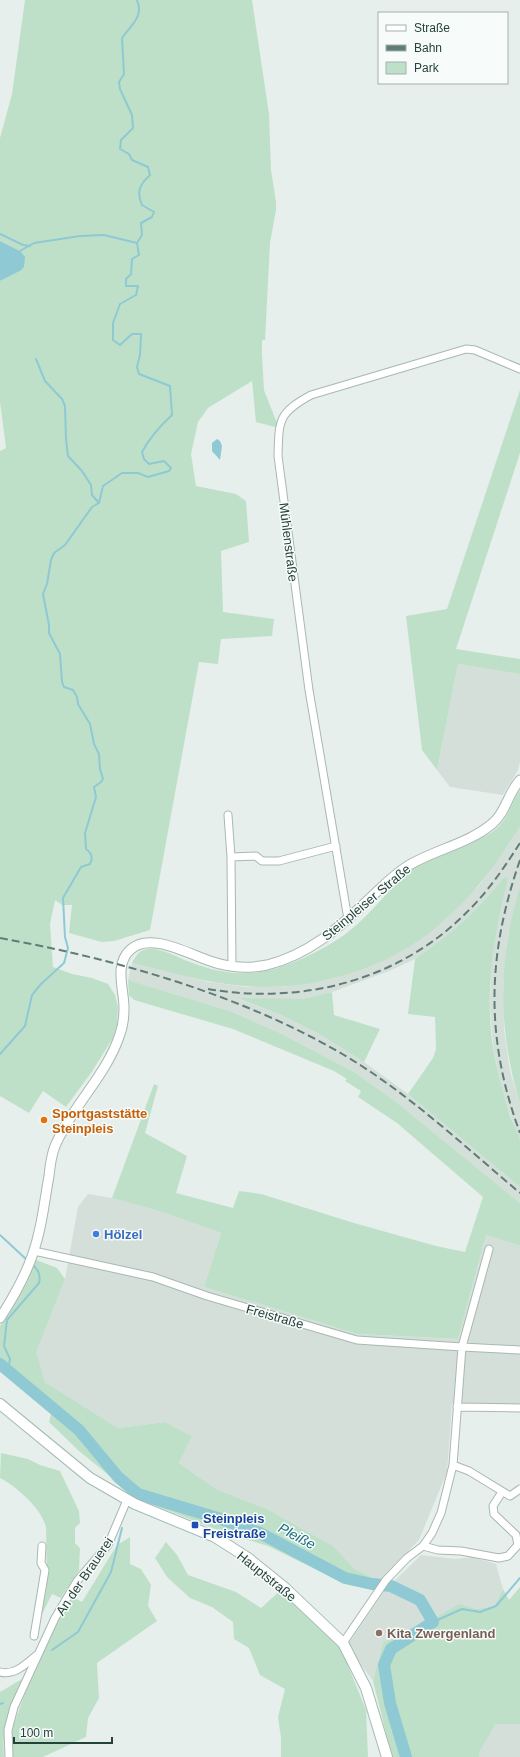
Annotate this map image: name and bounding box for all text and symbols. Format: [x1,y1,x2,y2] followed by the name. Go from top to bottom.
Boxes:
[378,12,508,84] legend
[414,21,450,35] text: Straße
[414,41,442,55] text: Bahn
[414,61,440,75] text: Park
[276,502,301,582] street label: Mühlenstraße
[319,861,413,944] street label: Steinpleiser Straße
[52,1106,147,1136] place label: Sportgaststätte Steinpleis
[39,1115,49,1125] marker: Sportgaststätte Steinpleis
[104,1227,142,1242] place label: Hölzel
[91,1229,101,1239] marker: Hölzel
[244,1301,305,1332] street label: Freistraße
[203,1511,266,1541] place label: Steinpleis Freistraße
[190,1520,200,1530] marker: Steinpleis Freistraße
[276,1520,318,1552] water label: Pleiße
[53,1534,116,1618] street label: An der Brauerei
[234,1548,299,1605] street label: Hauptstraße
[387,1626,495,1641] place label: Kita Zwergenland
[374,1628,384,1638] marker: Kita Zwergenland
[14,1719,112,1745] scale bar
[20,1726,53,1740] text: 100 m

